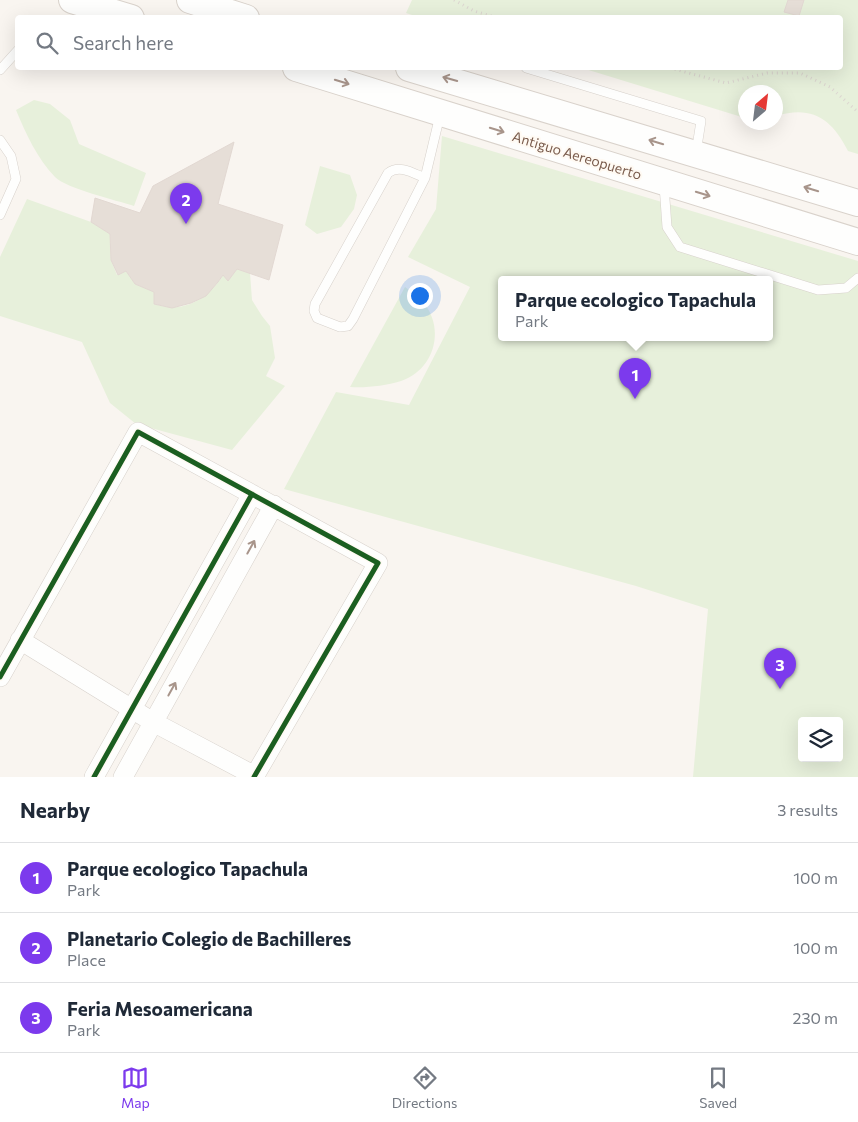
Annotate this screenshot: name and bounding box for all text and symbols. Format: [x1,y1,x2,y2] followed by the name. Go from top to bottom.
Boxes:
[15,15,843,70] search box
[33,29,61,57] icon: search
[73,31,173,54] text: Search here
[442,74,458,84] one-way arrow
[334,78,350,87] one-way arrow
[738,85,783,130] north arrow
[489,126,505,136] one-way arrow
[510,127,644,183] street label: Antiguo Aereopuerto
[648,136,664,146] one-way arrow
[170,183,202,224] pin: 2
[804,183,820,193] one-way arrow
[694,190,710,199] one-way arrow
[498,276,773,341] popup
[407,283,433,309] your location
[515,288,756,311] text: Parque ecologico Tapachula
[515,311,548,330] text: Park
[619,358,651,399] pin: 1
[247,540,257,554] one-way arrow
[764,648,796,689] pin: 3
[167,681,177,696] one-way arrow
[798,717,843,762] map controls
[798,717,843,762] button: layers
[20,797,90,822] text: Nearby
[777,800,838,819] text: 3 results
[67,857,308,880] text: Parque ecologico Tapachula
[32,868,40,887] text: 1
[793,868,838,887] text: 100 m
[67,880,100,899] text: Park
[67,927,351,950] text: Planetario Colegio de Bachilleres
[31,938,41,957] text: 2
[793,938,838,957] text: 100 m
[67,950,106,969] text: Place
[67,997,253,1020] text: Feria Mesoamericana
[31,1008,41,1027] text: 3
[793,1008,838,1027] text: 230 m
[67,1020,100,1039] text: Park
[121,1064,150,1111] tab: Map
[392,1064,457,1111] tab: Directions
[699,1064,737,1111] tab: Saved

